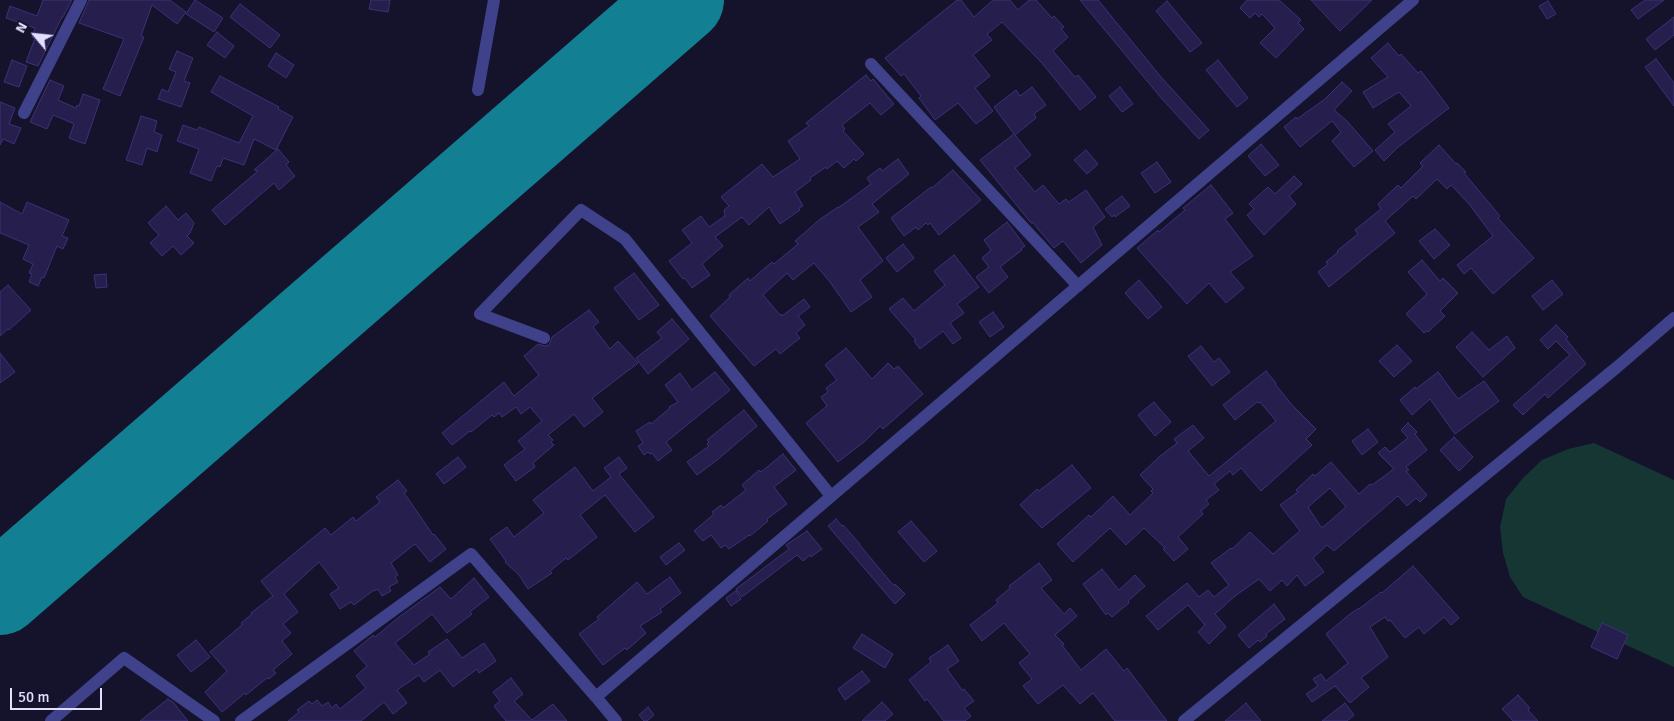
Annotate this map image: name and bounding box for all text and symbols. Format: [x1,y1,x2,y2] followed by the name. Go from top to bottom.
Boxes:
[10,10,60,60] north arrow
[12,19,31,36] text: N
[12,678,105,710] scale bar
[18,688,49,706] text: 50 m

